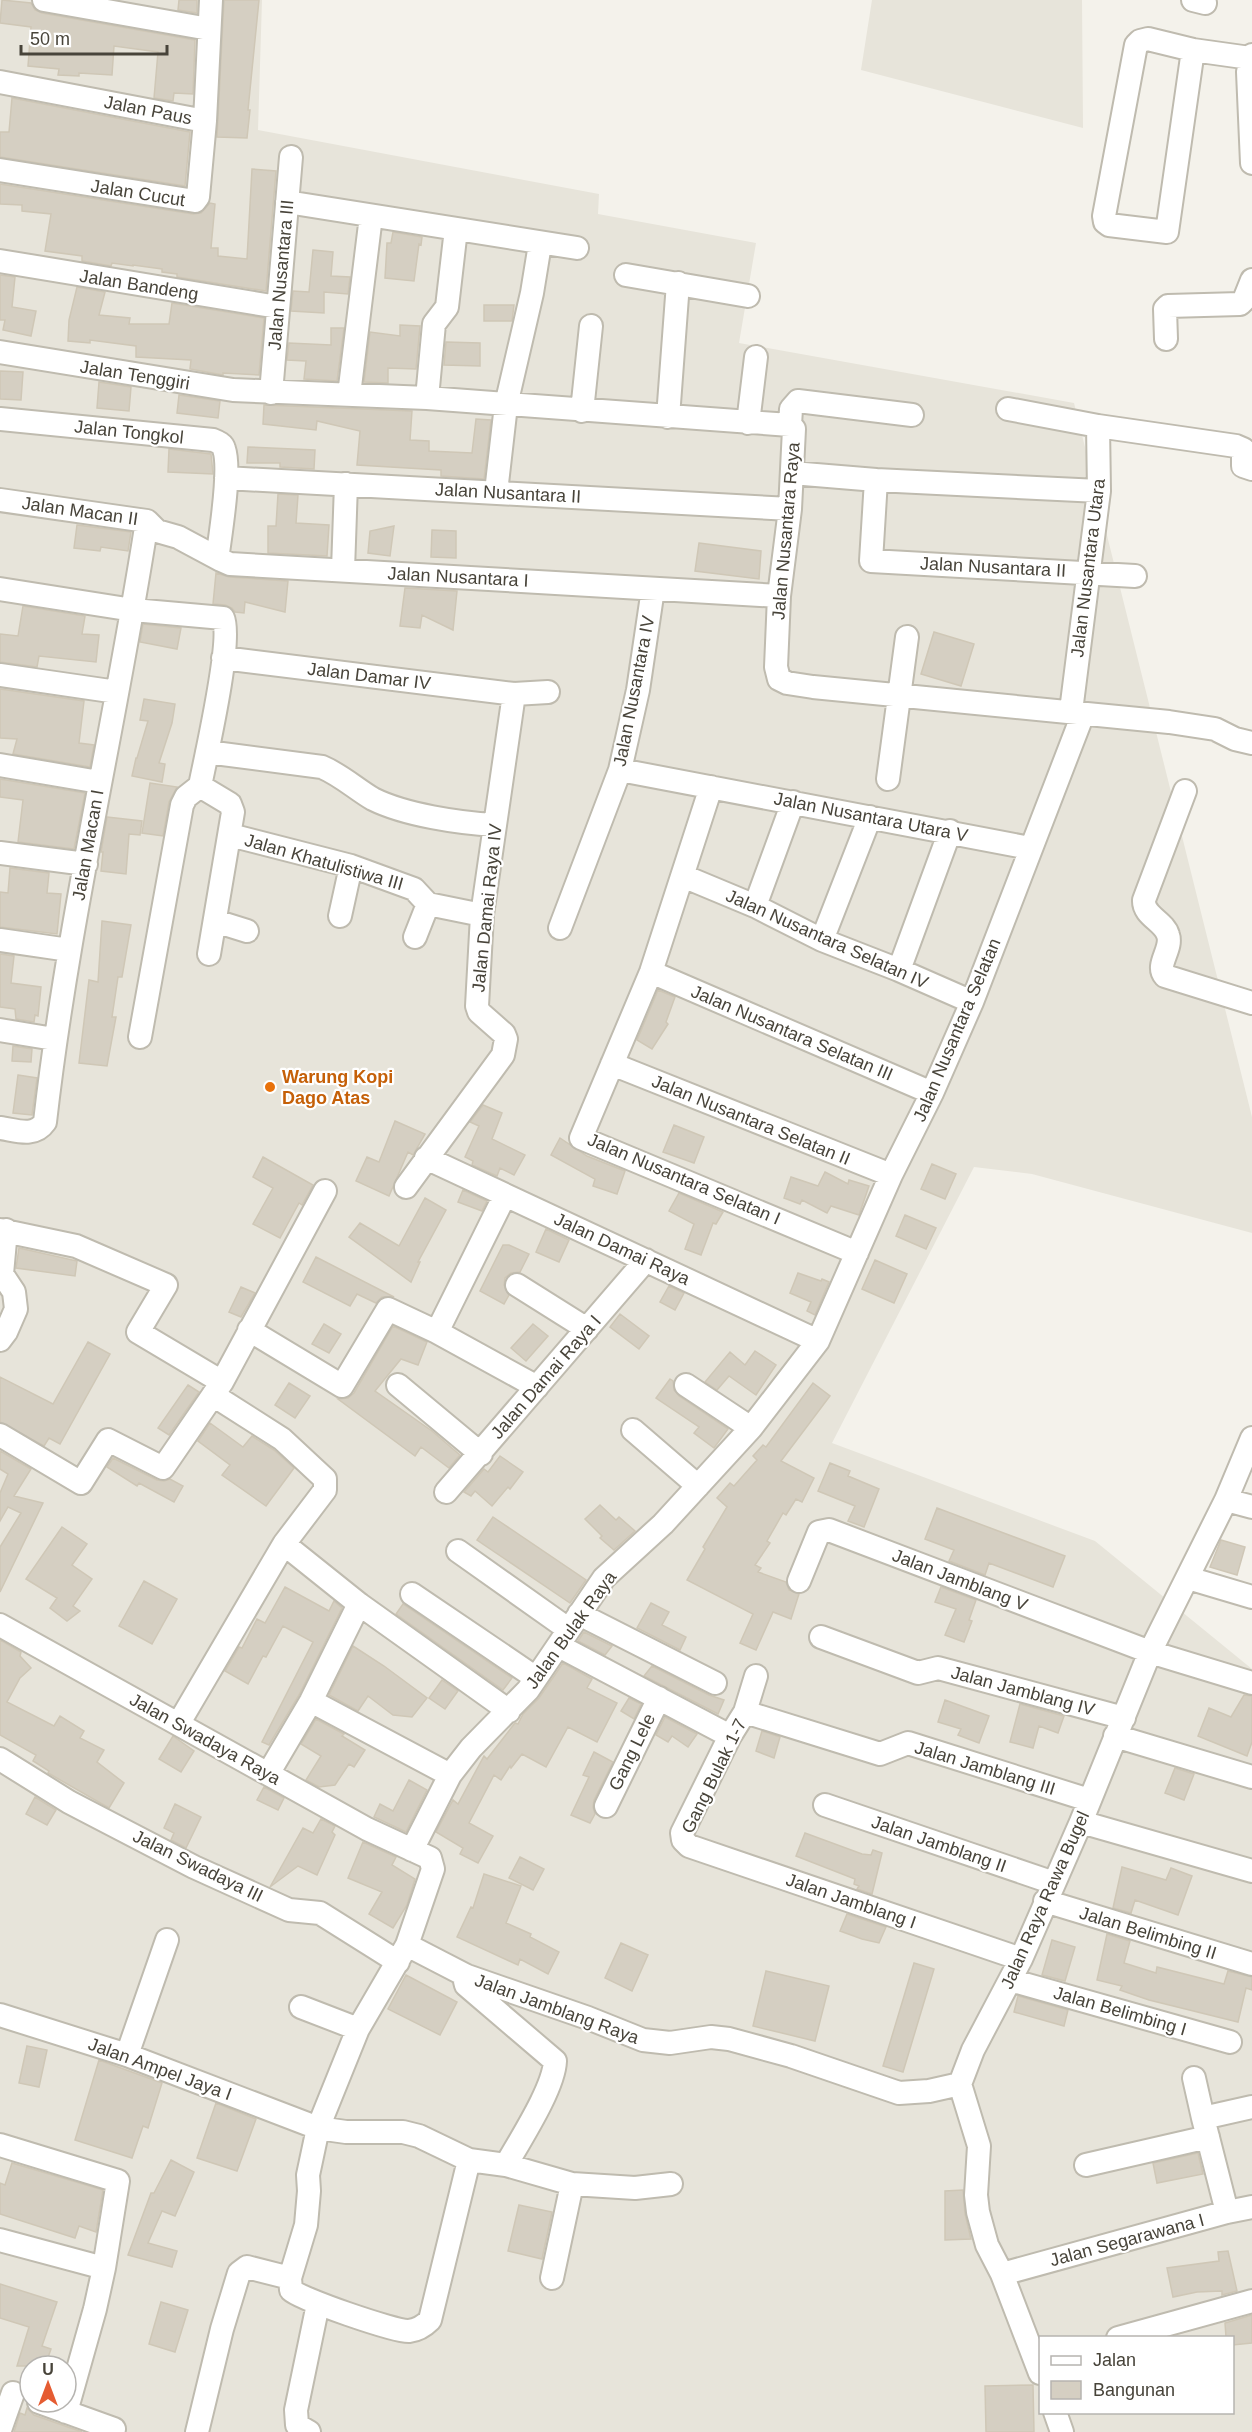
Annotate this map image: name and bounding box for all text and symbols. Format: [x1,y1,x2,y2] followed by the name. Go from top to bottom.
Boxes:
[21,18,166,56] scale bar
[30,29,70,49] text: 50 m
[102,92,194,128] street label: Jalan Paus
[89,176,187,210] street label: Jalan Cucut
[264,199,298,351] street label: Jalan Nusantara III
[78,266,200,304] street label: Jalan Bandeng
[79,356,191,394] street label: Jalan Tenggiri
[73,416,185,448] street label: Jalan Tongkol
[768,440,804,621] street label: Jalan Nusantara Raya
[1067,476,1109,659] street label: Jalan Nusantara Utara
[435,479,581,507] street label: Jalan Nusantara II
[21,493,139,529] street label: Jalan Macan II
[920,553,1066,581] street label: Jalan Nusantara II
[387,563,529,591] street label: Jalan Nusantara I
[610,614,658,768] street label: Jalan Nusantara IV
[306,659,432,693] street label: Jalan Damar IV
[68,788,108,902] street label: Jalan Macan I
[772,788,970,846] street label: Jalan Nusantara Utara V
[468,823,506,993] street label: Jalan Damai Raya IV
[242,830,406,894] street label: Jalan Khatulistiwa III
[723,885,931,993] street label: Jalan Nusantara Selatan IV
[909,935,1005,1125] street label: Jalan Nusantara Selatan
[688,981,896,1085] street label: Jalan Nusantara Selatan III
[282,1067,393,1108] place label: Warung Kopi Dago Atas
[649,1071,853,1169] street label: Jalan Nusantara Selatan II
[263,1080,277,1094] marker: Warung Kopi Dago Atas
[585,1129,783,1229] street label: Jalan Nusantara Selatan I
[551,1209,694,1290] street label: Jalan Damai Raya
[487,1311,605,1443] street label: Jalan Damai Raya I
[890,1545,1030,1615] street label: Jalan Jamblang V
[522,1567,621,1693] street label: Jalan Bulak Raya
[949,1662,1097,1720] street label: Jalan Jamblang IV
[126,1689,285,1789] street label: Jalan Swadaya Raya
[605,1710,659,1794] street label: Gang Lele
[678,1715,750,1837] street label: Gang Bulak 1-7
[912,1737,1058,1799] street label: Jalan Jamblang III
[997,1808,1093,1992] street label: Jalan Raya Rawa Bugel
[869,1812,1009,1876] street label: Jalan Jamblang II
[130,1826,266,1906] street label: Jalan Swadaya III
[783,1869,919,1933] street label: Jalan Jamblang I
[1077,1903,1219,1963] street label: Jalan Belimbing II
[472,1970,643,2048] street label: Jalan Jamblang Raya
[1051,1982,1189,2040] street label: Jalan Belimbing I
[86,2034,234,2104] street label: Jalan Ampel Jaya I
[1048,2210,1206,2270] street label: Jalan Segarawana I
[1039,2336,1234,2414] legend
[1093,2350,1136,2370] text: Jalan
[18,2354,78,2414] north arrow
[42,2361,54,2378] text: U
[1093,2380,1175,2400] text: Bangunan

